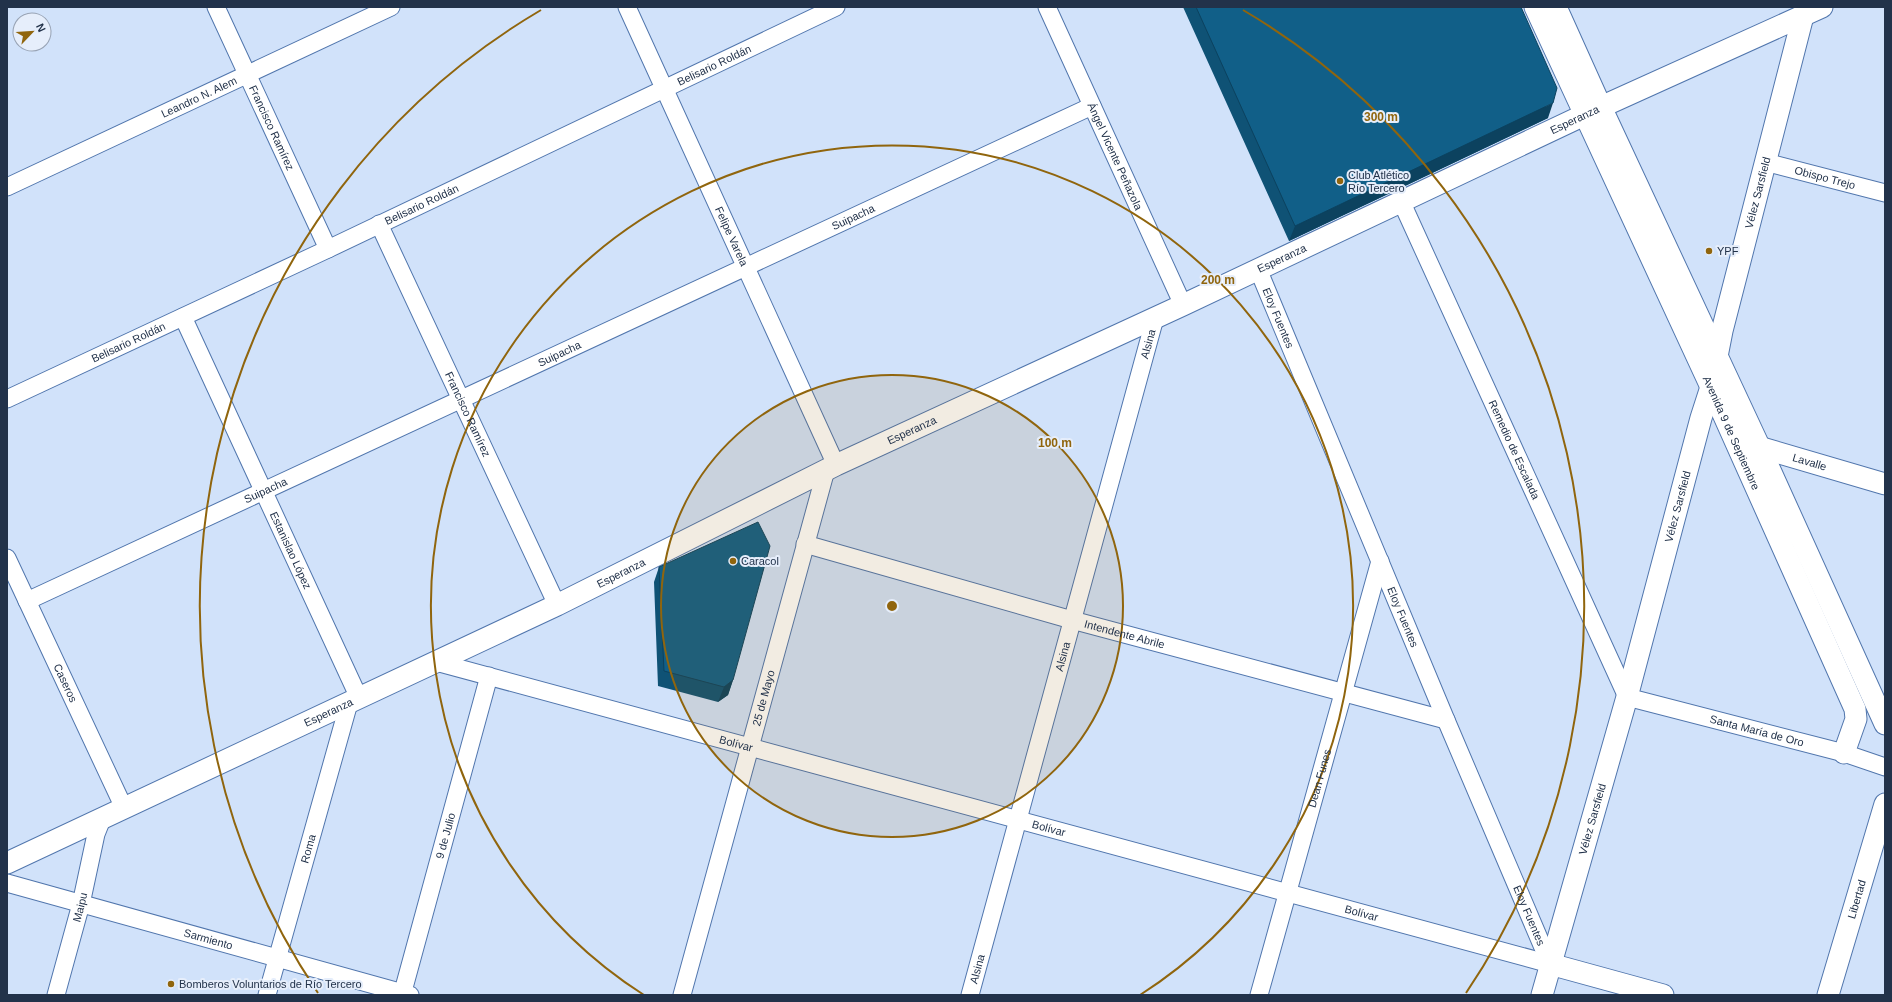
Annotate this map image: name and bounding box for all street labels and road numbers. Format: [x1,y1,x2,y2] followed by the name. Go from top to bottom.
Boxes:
[675,42,753,88] street label: Belisario Roldán
[159,74,239,120] street label: Leandro N. Alem
[247,83,297,172] street label: Francisco Ramírez
[1085,101,1145,213] street label: Ángel Vicente Peñazola
[1548,102,1602,136] street label: Esperanza
[1743,156,1773,230] street label: Vélez Sarsfield
[1793,164,1857,191] street label: Obispo Trejo
[383,182,460,227] street label: Belisario Roldán
[830,202,877,232] street label: Suipacha
[713,205,751,269] street label: Felipe Varela
[1255,241,1309,275] street label: Esperanza
[1260,286,1296,350] street label: Eloy Fuentes
[90,320,167,365] street label: Belisario Roldán
[1138,327,1158,360] street label: Alsina
[536,338,583,369] street label: Suipacha
[443,370,493,459] street label: Francisco Ramírez
[1701,374,1762,492] street label: Avenida 9 de Septiembre
[1487,398,1542,502] street label: Remedio de Escalada
[885,413,939,447] street label: Esperanza
[1791,451,1828,473] street label: Lavalle
[1662,469,1693,544] street label: Vélez Sarsfield
[242,475,290,505] street label: Suipacha
[268,510,314,591] street label: Estanislao López
[595,555,648,590] street label: Esperanza
[1385,585,1421,649] street label: Eloy Fuentes
[1083,618,1166,651] street label: Intendente Abrile
[1053,640,1072,672] street label: Alsina
[51,662,80,705] street label: Caseros
[750,669,777,727] street label: 25 de Mayo
[302,695,356,729] street label: Esperanza
[1709,713,1805,748] street label: Santa María de Oro
[718,733,755,754] street label: Bolívar
[1306,747,1333,809] street label: Dean Funes
[1576,782,1608,856] street label: Vélez Sarsfield
[433,811,457,860] street label: 9 de Julio
[1031,818,1067,839] street label: Bolívar
[298,832,318,864] street label: Roma
[1845,878,1868,920] street label: Libertad
[1511,883,1548,948] street label: Eloy Fuentes
[70,891,89,923] street label: Maipu
[1343,903,1380,923] street label: Bolívar
[183,926,234,951] street label: Sarmiento
[967,952,987,985] street label: Alsina

